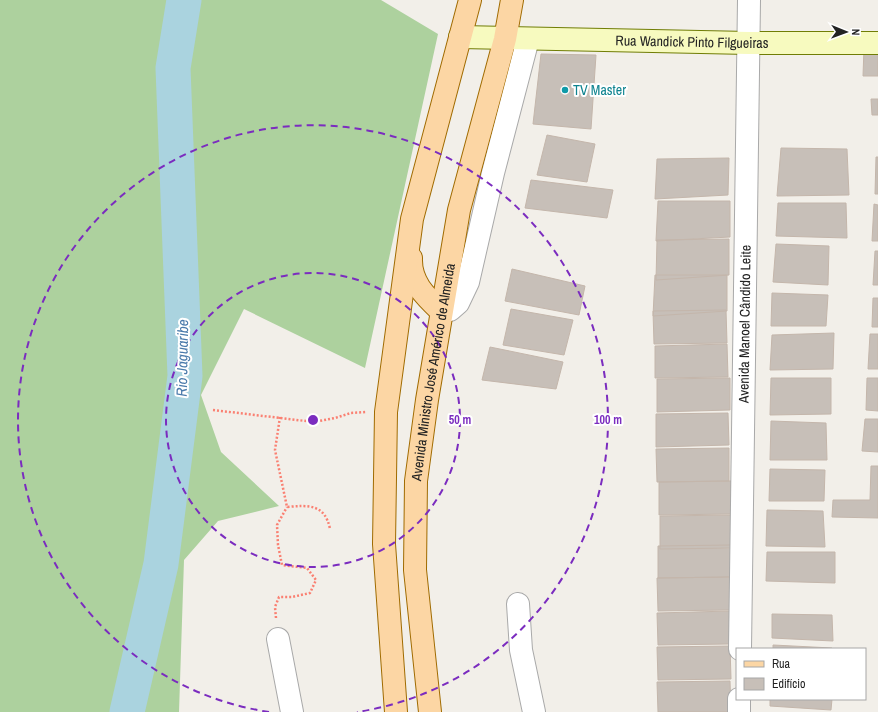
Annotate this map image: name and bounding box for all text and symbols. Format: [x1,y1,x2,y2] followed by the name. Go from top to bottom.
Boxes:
[826,12,866,52] north arrow
[849,29,863,36] text: N
[615,31,769,52] street label: Rua Wandick Pinto Filgueiras
[573,81,626,99] place label: TV Master
[560,85,570,95] marker: TV Master
[734,245,755,404] street label: Avenida Manoel Cândido Leite
[407,261,459,483] street label: Avenida Ministro José Américo de Almeida
[171,319,193,397] water label: Rio Jaguaribe
[449,412,471,428] text: 50 m
[594,412,622,428] text: 100 m
[306,413,320,427] centre of rings
[736,648,866,700] legend
[772,656,791,672] text: Rua
[772,676,805,692] text: Edifício

